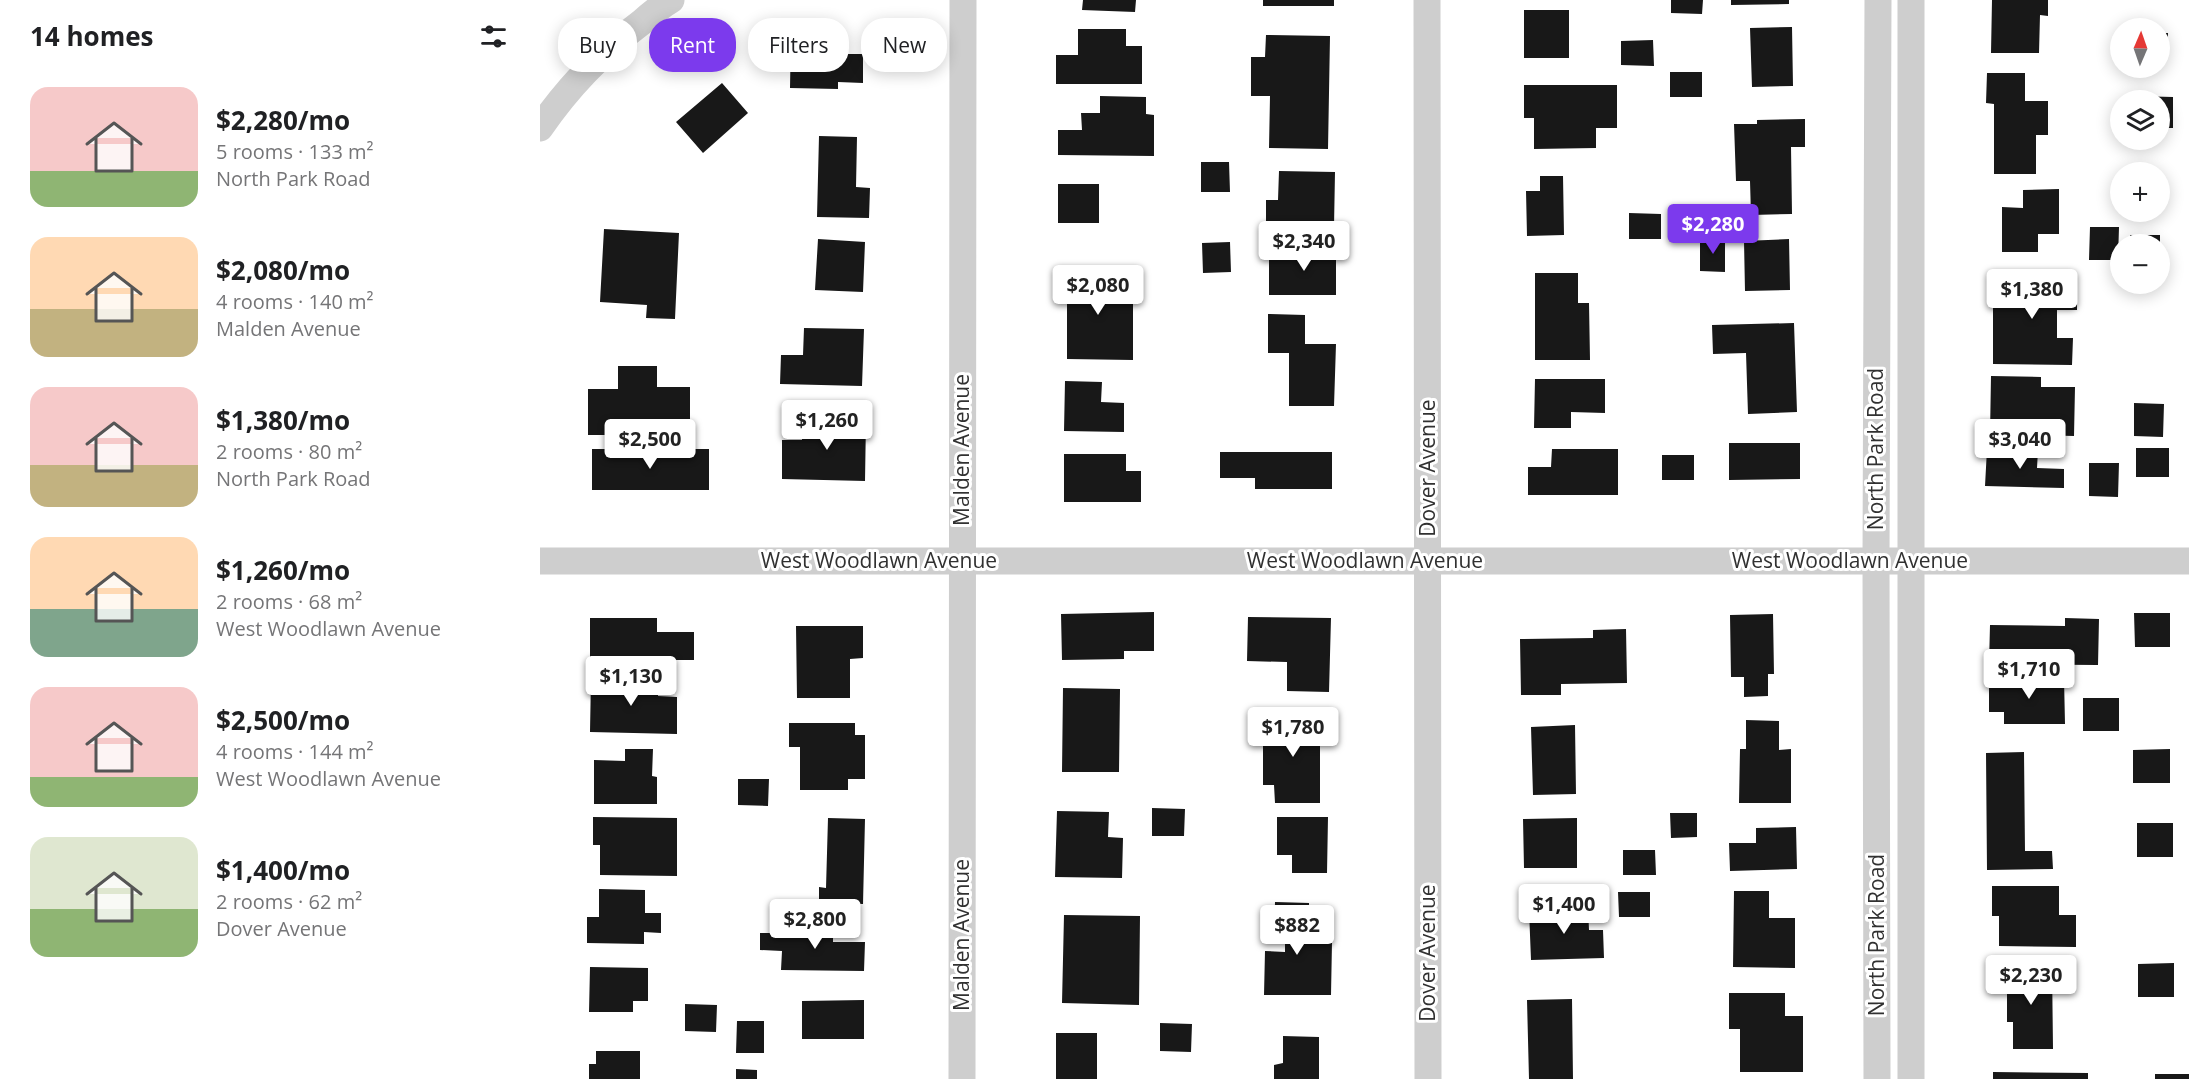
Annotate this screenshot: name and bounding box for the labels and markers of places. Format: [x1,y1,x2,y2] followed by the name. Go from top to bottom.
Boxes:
[1664,204,1762,255] pin: $2,280
[1255,221,1353,272] pin: $2,340
[1049,265,1147,316] pin: $2,080
[1983,269,2081,320] pin: $1,380
[778,400,876,451] pin: $1,260
[601,419,699,470] pin: $2,500
[1971,419,2069,470] pin: $3,040
[1980,649,2078,700] pin: $1,710
[582,656,680,707] pin: $1,130
[1244,707,1342,758] pin: $1,780
[1515,884,1613,935] pin: $1,400
[766,899,864,950] pin: $2,800
[1261,905,1333,956] pin: $882
[1982,955,2080,1006] pin: $2,230

